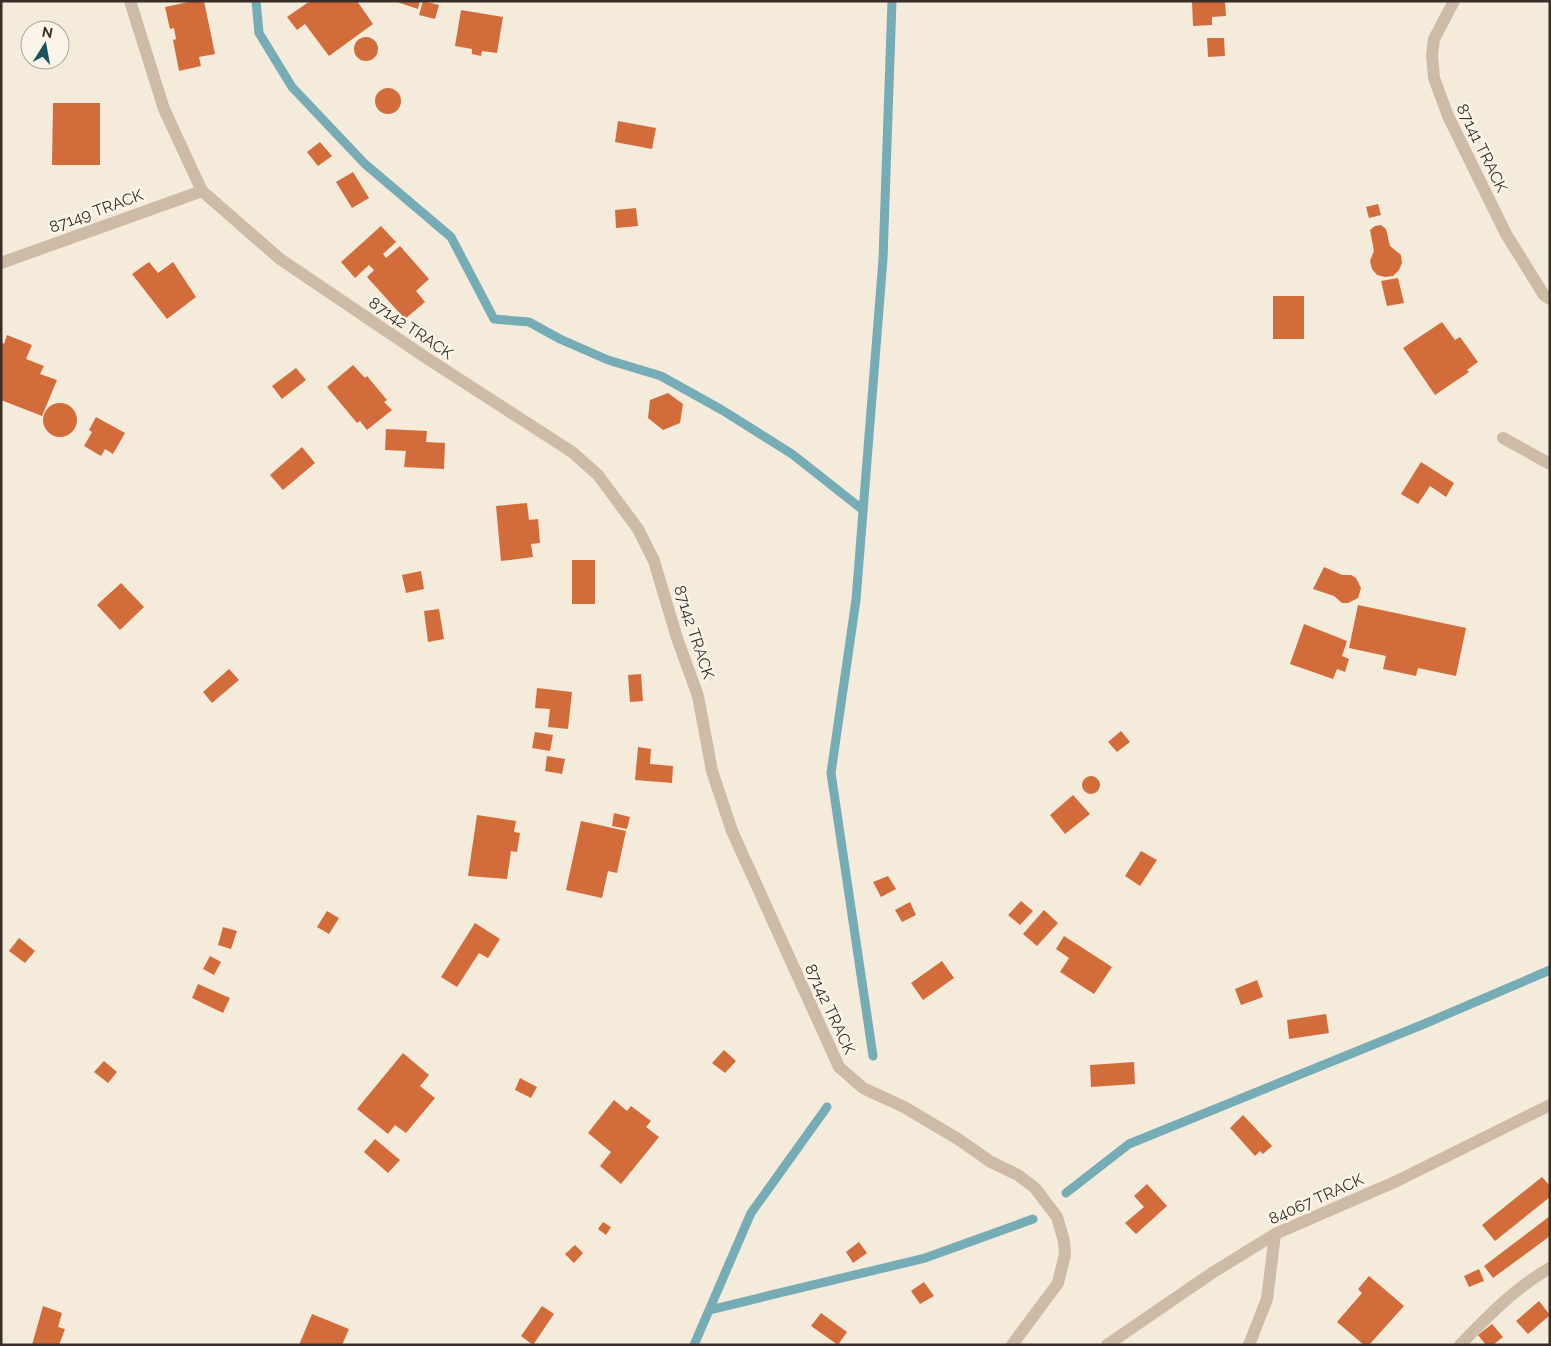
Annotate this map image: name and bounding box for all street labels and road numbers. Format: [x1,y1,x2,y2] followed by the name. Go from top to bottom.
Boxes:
[1452,101,1512,196] street label: 87141 TRACK
[46,185,146,237] street label: 87149 TRACK
[365,293,457,364] street label: 87142 TRACK
[670,583,718,682] street label: 87142 TRACK
[801,961,859,1058] street label: 87142 TRACK
[1266,1169,1367,1228] street label: 84067 TRACK

